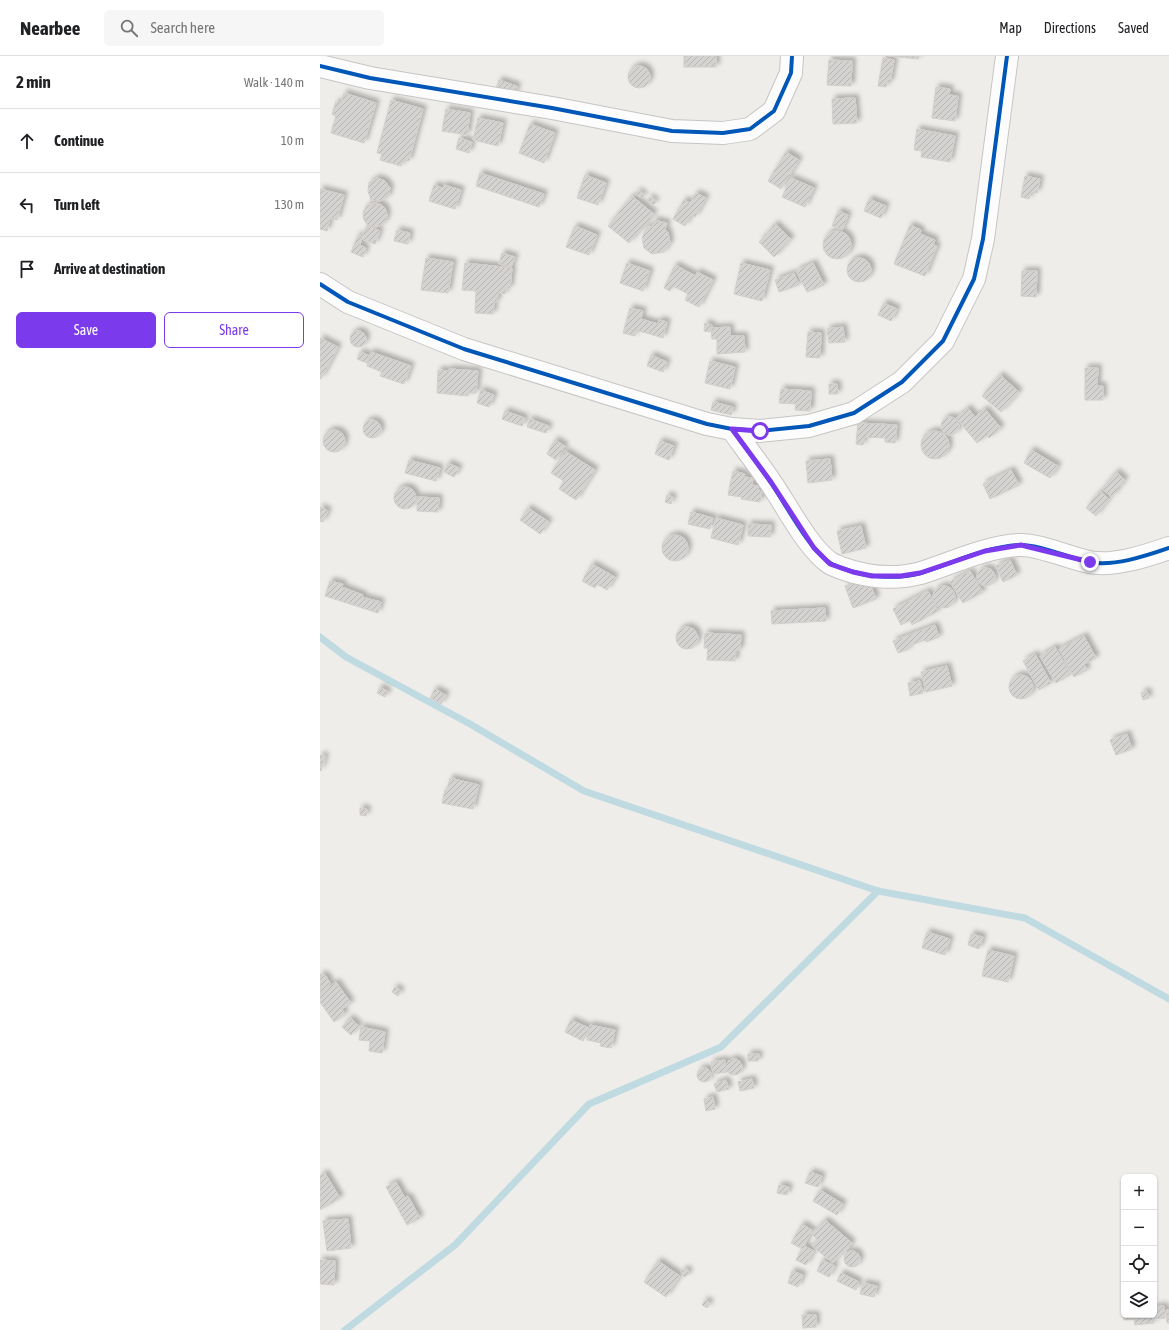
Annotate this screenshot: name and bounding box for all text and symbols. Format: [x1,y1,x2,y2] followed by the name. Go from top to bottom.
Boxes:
[104,10,384,46] search box
[20,17,80,39] text: Nearbee
[118,17,140,39] icon: search
[150,19,215,36] text: Search here
[999,20,1022,36] text: Map
[1044,20,1096,36] text: Directions
[1118,20,1149,36] text: Saved
[16,72,51,92] text: 2 min
[244,75,304,90] text: Walk · 140 m
[16,130,38,152] icon: ahead
[54,132,104,149] text: Continue
[281,133,304,148] text: 10 m
[16,194,38,216] icon: left
[54,196,100,213] text: Turn left
[275,197,304,212] text: 130 m
[16,258,38,280] icon: arrive
[54,260,165,277] text: Arrive at destination
[16,312,156,348] button: Save
[164,312,304,348] button: Share
[751,422,769,440] route start
[1081,553,1099,571] route end
[1121,1174,1157,1318] map controls
[1121,1174,1157,1210] button: +
[1121,1210,1157,1246] button: −
[1121,1246,1157,1282] button: locate
[1121,1282,1157,1318] button: layers

